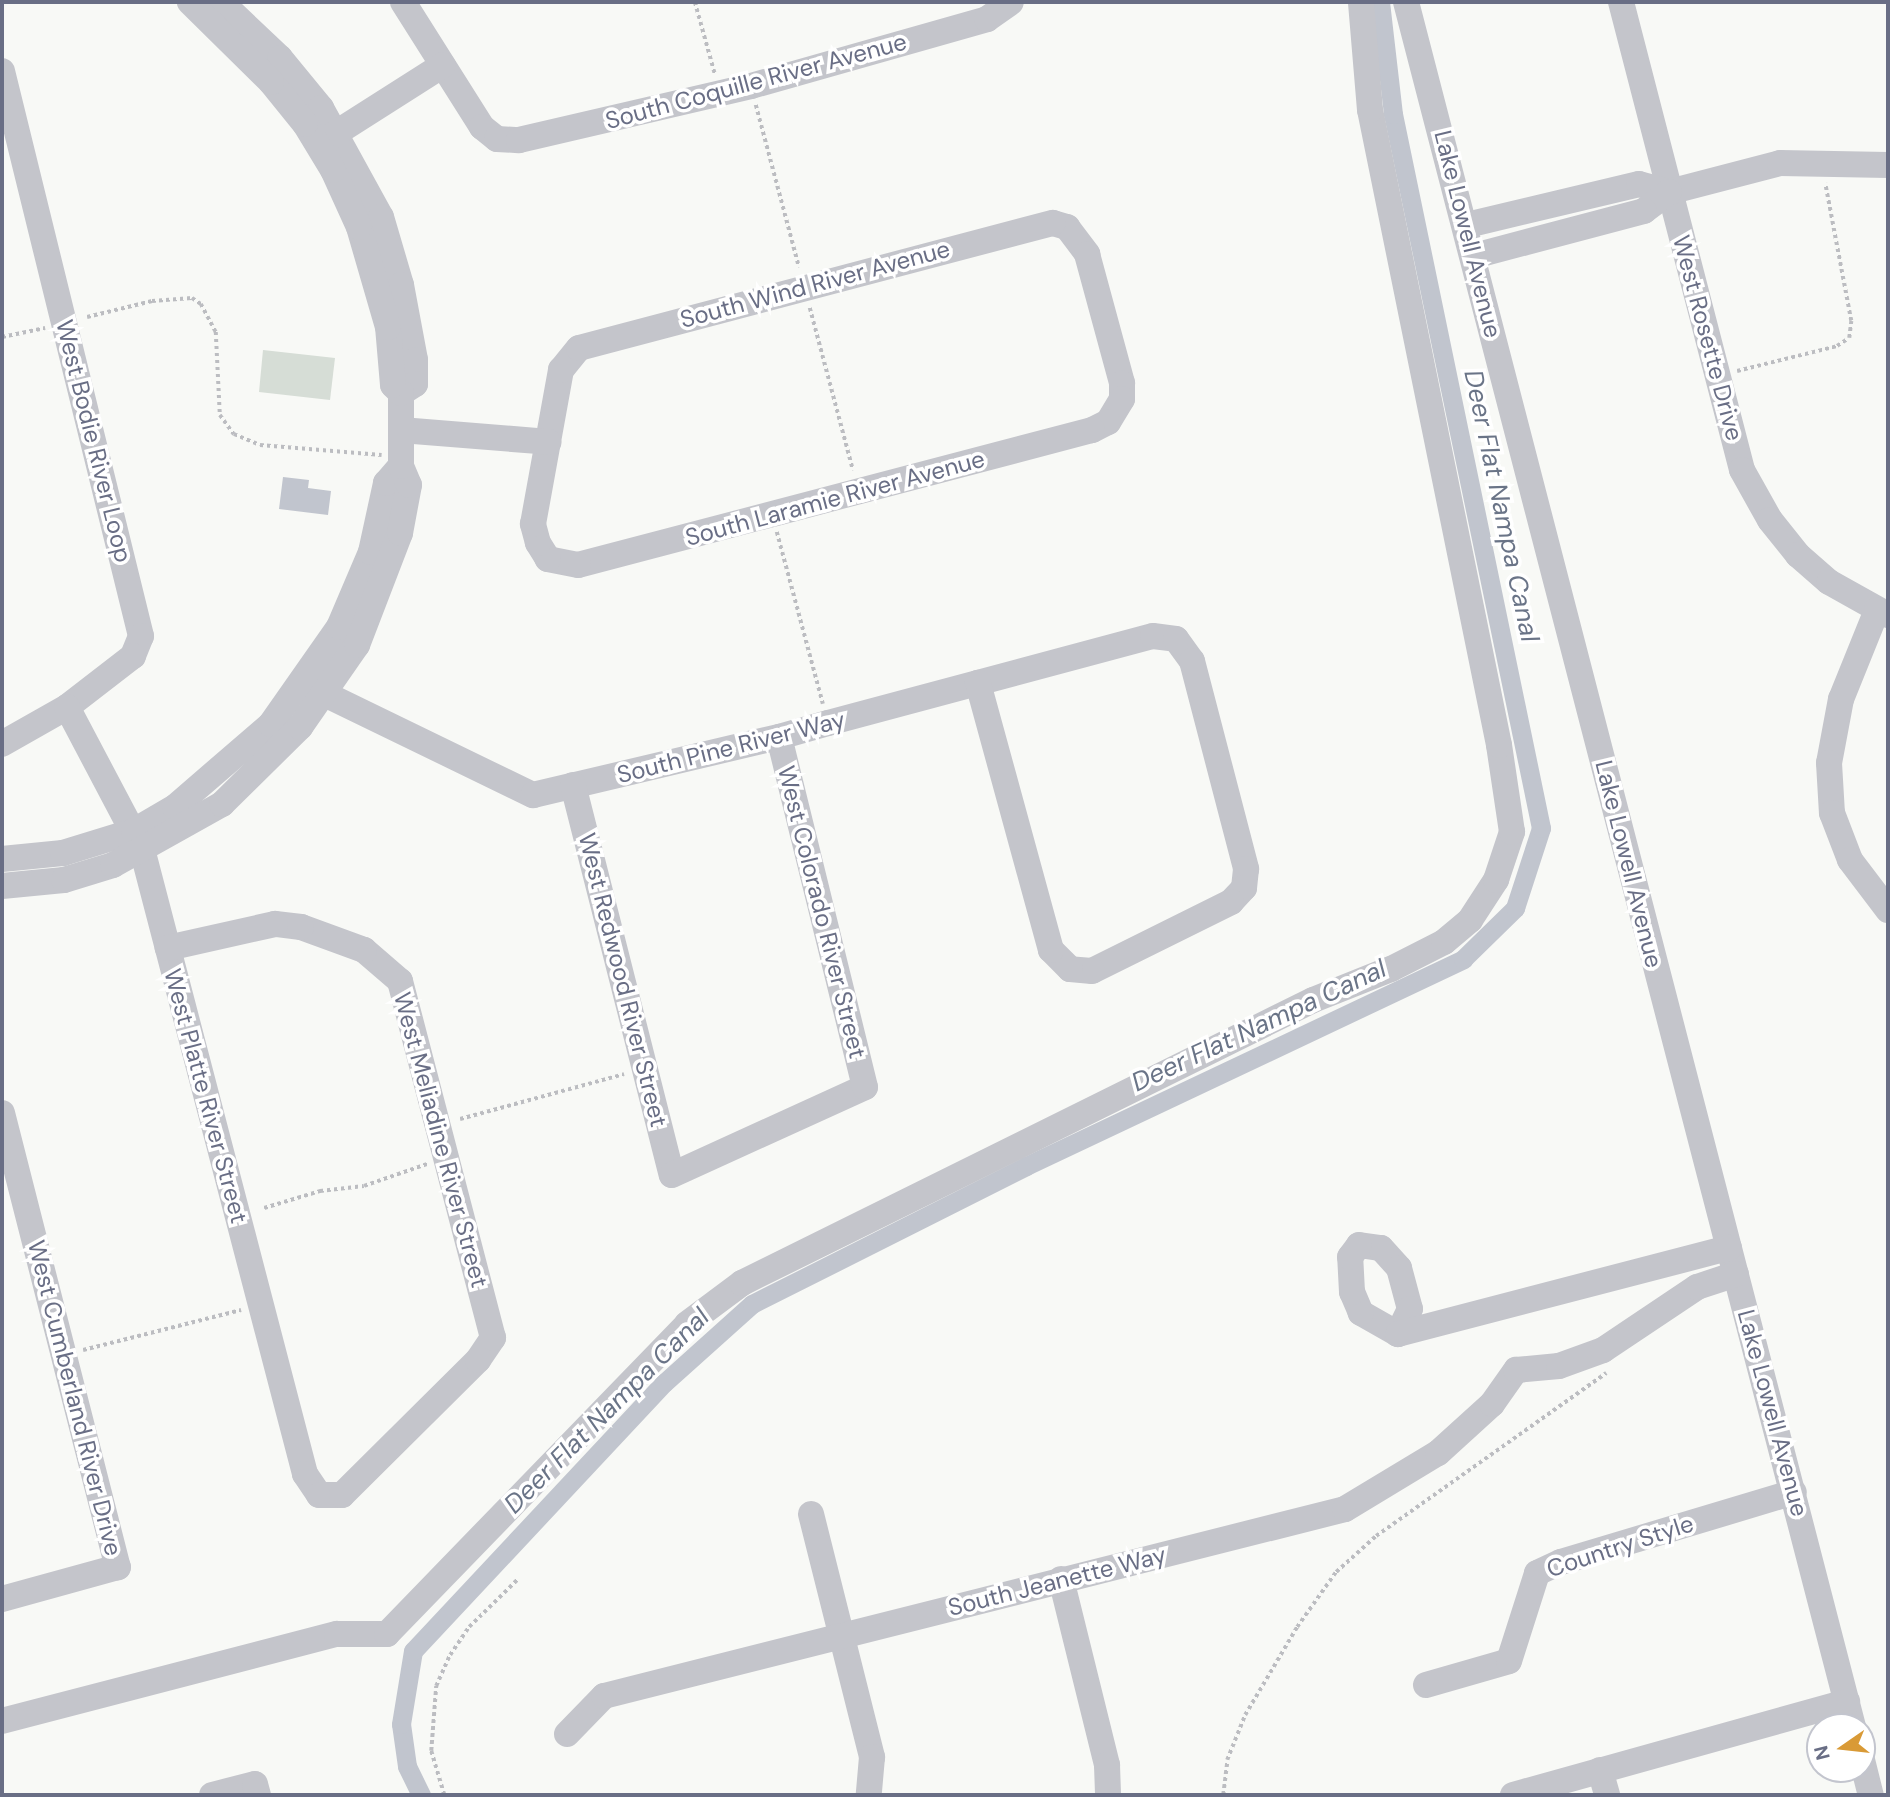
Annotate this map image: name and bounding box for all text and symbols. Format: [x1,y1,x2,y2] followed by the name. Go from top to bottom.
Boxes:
[602,27,910,135] street label: South Coquille River Avenue
[1428,127,1508,341] street label: Lake Lowell Avenue
[1667,232,1749,444] street label: West Rosette Drive
[677,234,953,334] street label: South Wind River Avenue
[50,317,138,565] street label: West Bodie River Loop
[1457,367,1545,645] water label: Deer Flat Nampa Canal
[682,444,988,552] street label: South Laramie River Avenue
[614,705,848,789] street label: South Pine River Way
[1589,757,1669,971] street label: Lake Lowell Avenue
[772,763,872,1061] street label: West Colorado River Street
[573,830,673,1130] street label: West Redwood River Street
[1127,953,1391,1099] water label: Deer Flat Nampa Canal
[158,966,254,1226] street label: West Platte River Street
[388,989,494,1291] street label: West Meliadine River Street
[22,1237,128,1559] street label: West Cumberland River Drive
[498,1302,716,1520] water label: Deer Flat Nampa Canal
[1732,1306,1814,1520] street label: Lake Lowell Avenue
[1543,1509,1697,1583] street label: Country Style
[945,1540,1169,1622] street label: South Jeanette Way
[1806,1713,1876,1783] north arrow
[1808,1743,1836,1762] text: N

